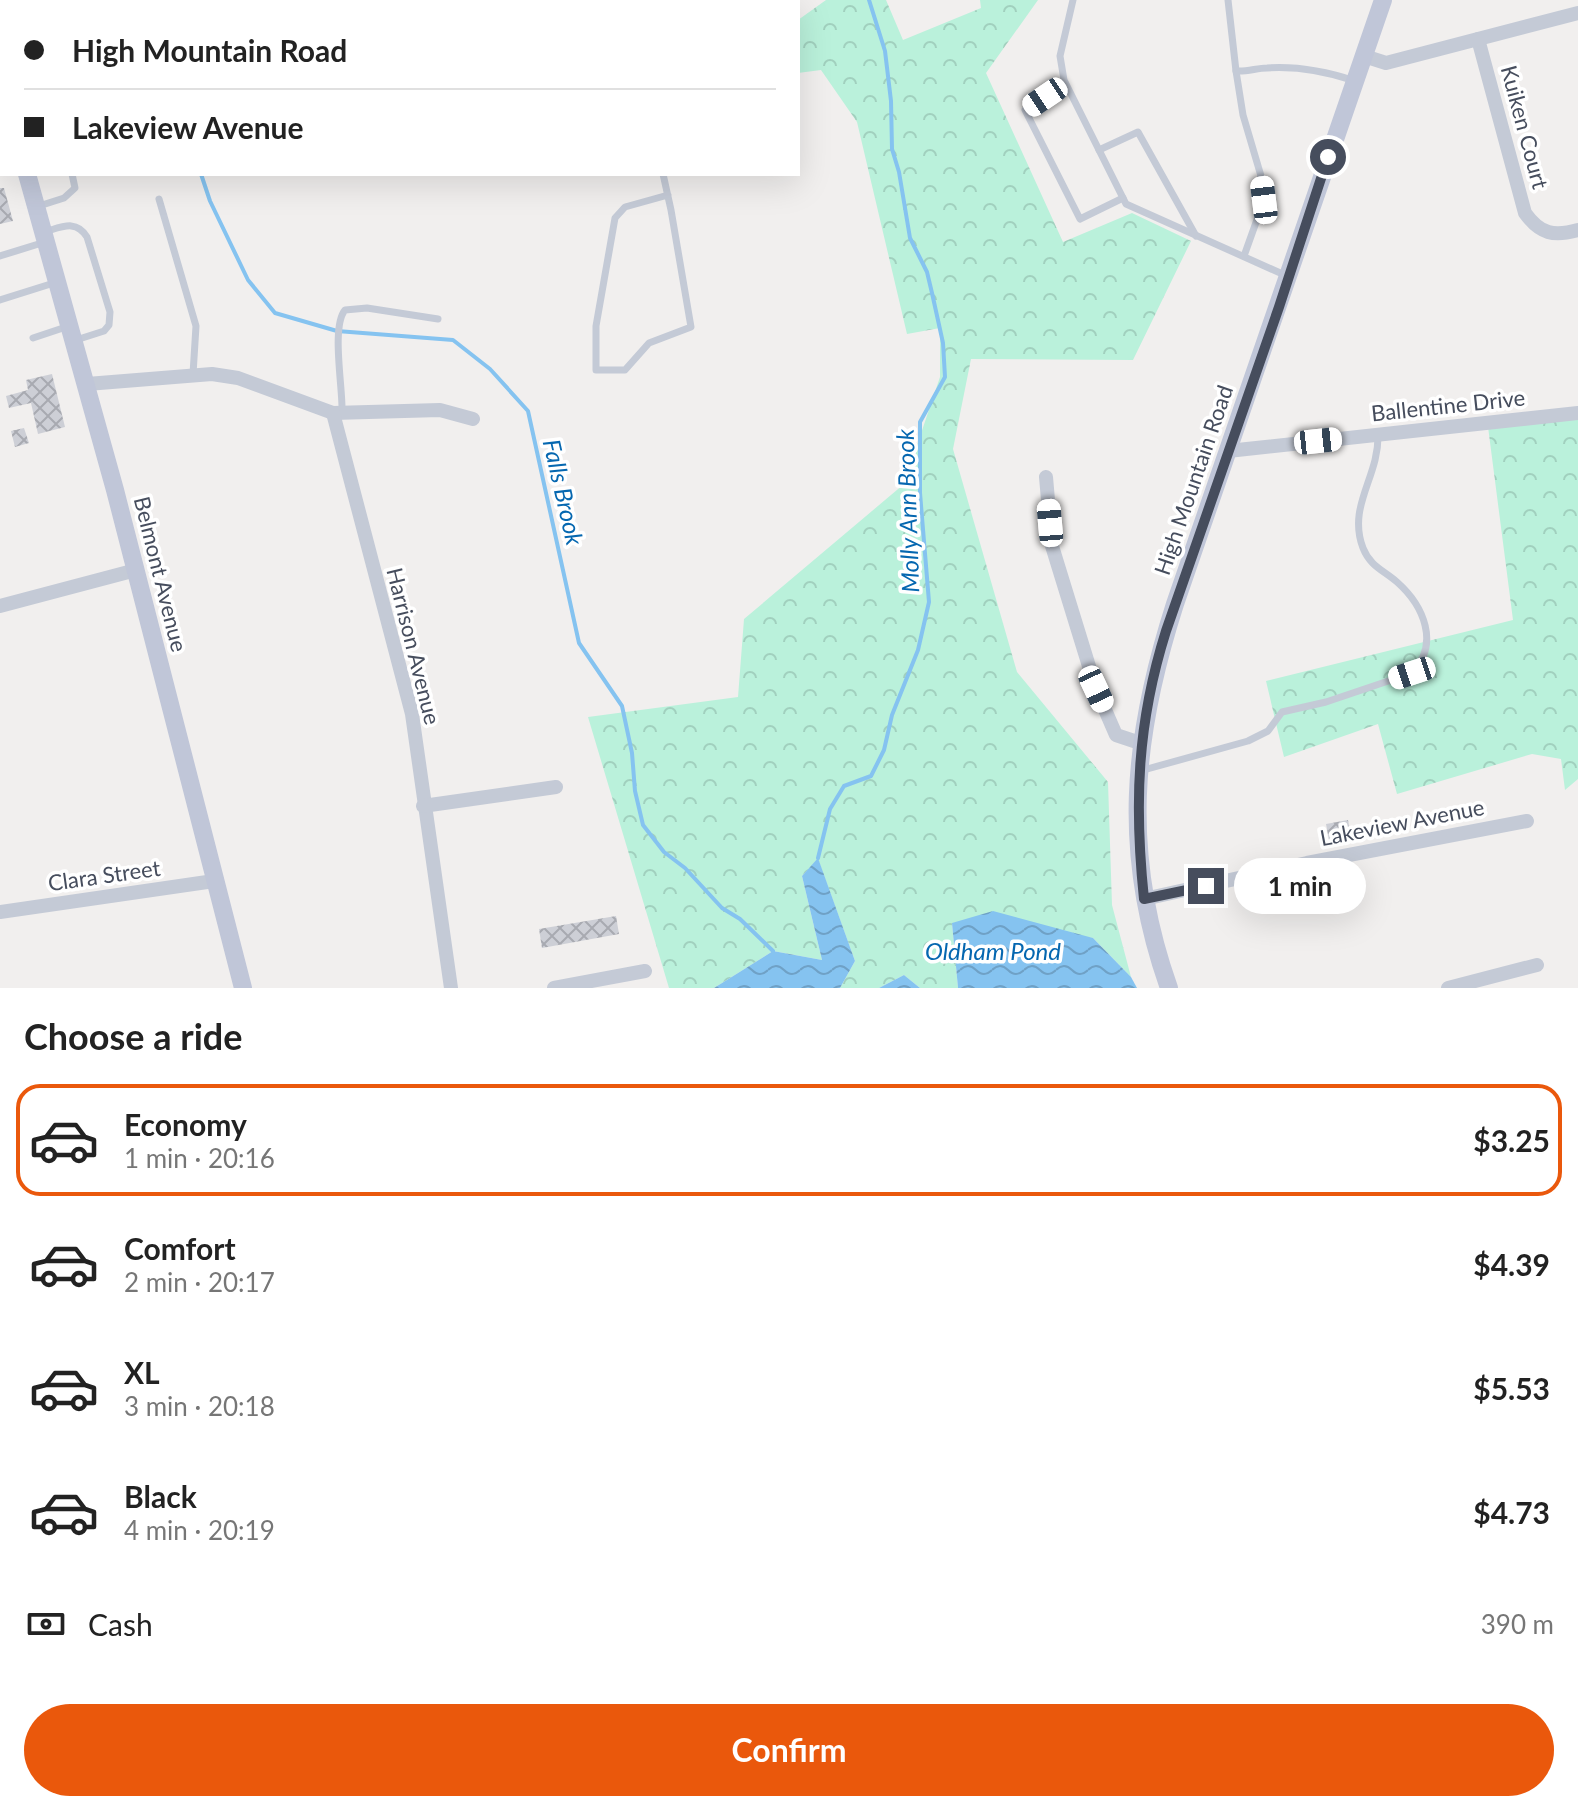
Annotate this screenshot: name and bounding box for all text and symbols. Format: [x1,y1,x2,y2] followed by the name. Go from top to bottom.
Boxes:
[72,32,347,68] text: High Mountain Road
[1496,62,1554,192] street label: Kuiken Court
[1018,74,1072,120] car
[72,109,304,145] text: Lakeview Avenue
[1310,139,1346,175] route start
[1249,175,1279,225] car
[1148,382,1238,578] street label: High Mountain Road
[1370,383,1526,427] street label: Ballentine Drive
[1293,427,1343,455] car
[890,428,924,593] water label: Molly Ann Brook
[538,436,590,548] water label: Falls Brook
[129,494,193,654] street label: Belmont Avenue
[1036,498,1064,548] car
[381,565,447,727] street label: Harrison Avenue
[1385,654,1439,692] car
[1075,662,1117,716] car
[1318,793,1486,851] street label: Lakeview Avenue
[46,854,162,896] street label: Clara Street
[1234,858,1366,914] callout: 1 min
[1188,868,1224,904] route end
[1268,870,1332,902] text: 1 min
[925,936,1061,965] water label: Oldham Pond
[24,1014,243,1058] text: Choose a ride
[28,1104,100,1176] icon: car
[124,1106,247,1142] text: Economy
[1473,1122,1550,1158] text: $3.25
[124,1142,275,1174] text: 1 min · 20:16
[28,1228,100,1300] icon: car
[124,1230,236,1266] text: Comfort
[1473,1246,1550,1282] text: $4.39
[124,1266,275,1298] text: 2 min · 20:17
[28,1352,100,1424] icon: car
[124,1354,160,1390] text: XL
[1473,1370,1550,1406] text: $5.53
[124,1390,275,1422] text: 3 min · 20:18
[28,1476,100,1548] icon: car
[124,1478,197,1514] text: Black
[1473,1494,1550,1530] text: $4.73
[124,1514,275,1546] text: 4 min · 20:19
[24,1602,68,1646] icon: cash
[88,1606,153,1642] text: Cash
[1481,1608,1554,1640] text: 390 m
[24,1704,1554,1796] button: Confirm

